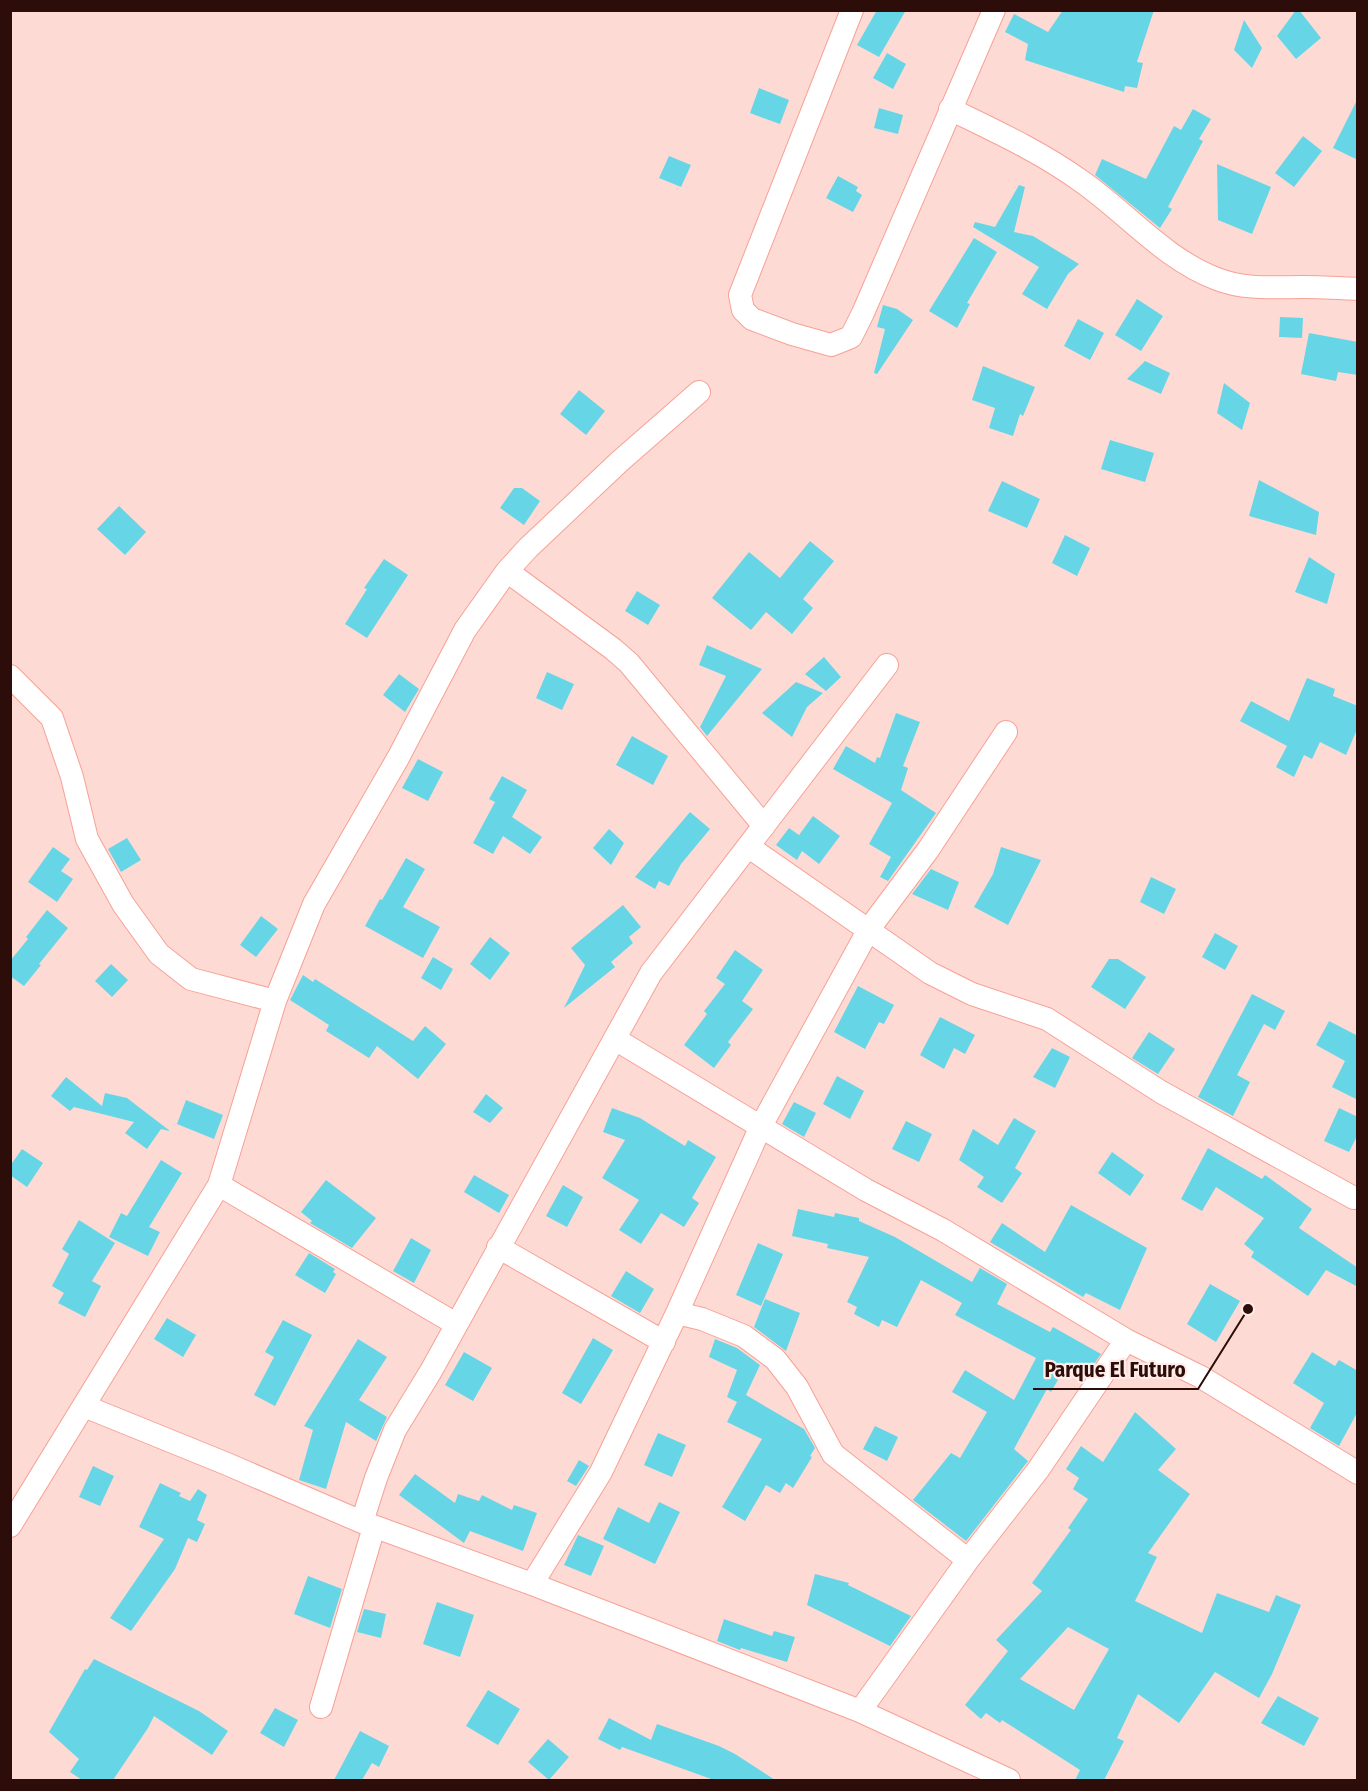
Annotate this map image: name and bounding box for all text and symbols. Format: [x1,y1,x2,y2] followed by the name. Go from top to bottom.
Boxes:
[1033,1350,1198,1389] callout: Parque El Futuro
[1044,1357,1186,1383] text: Parque El Futuro

